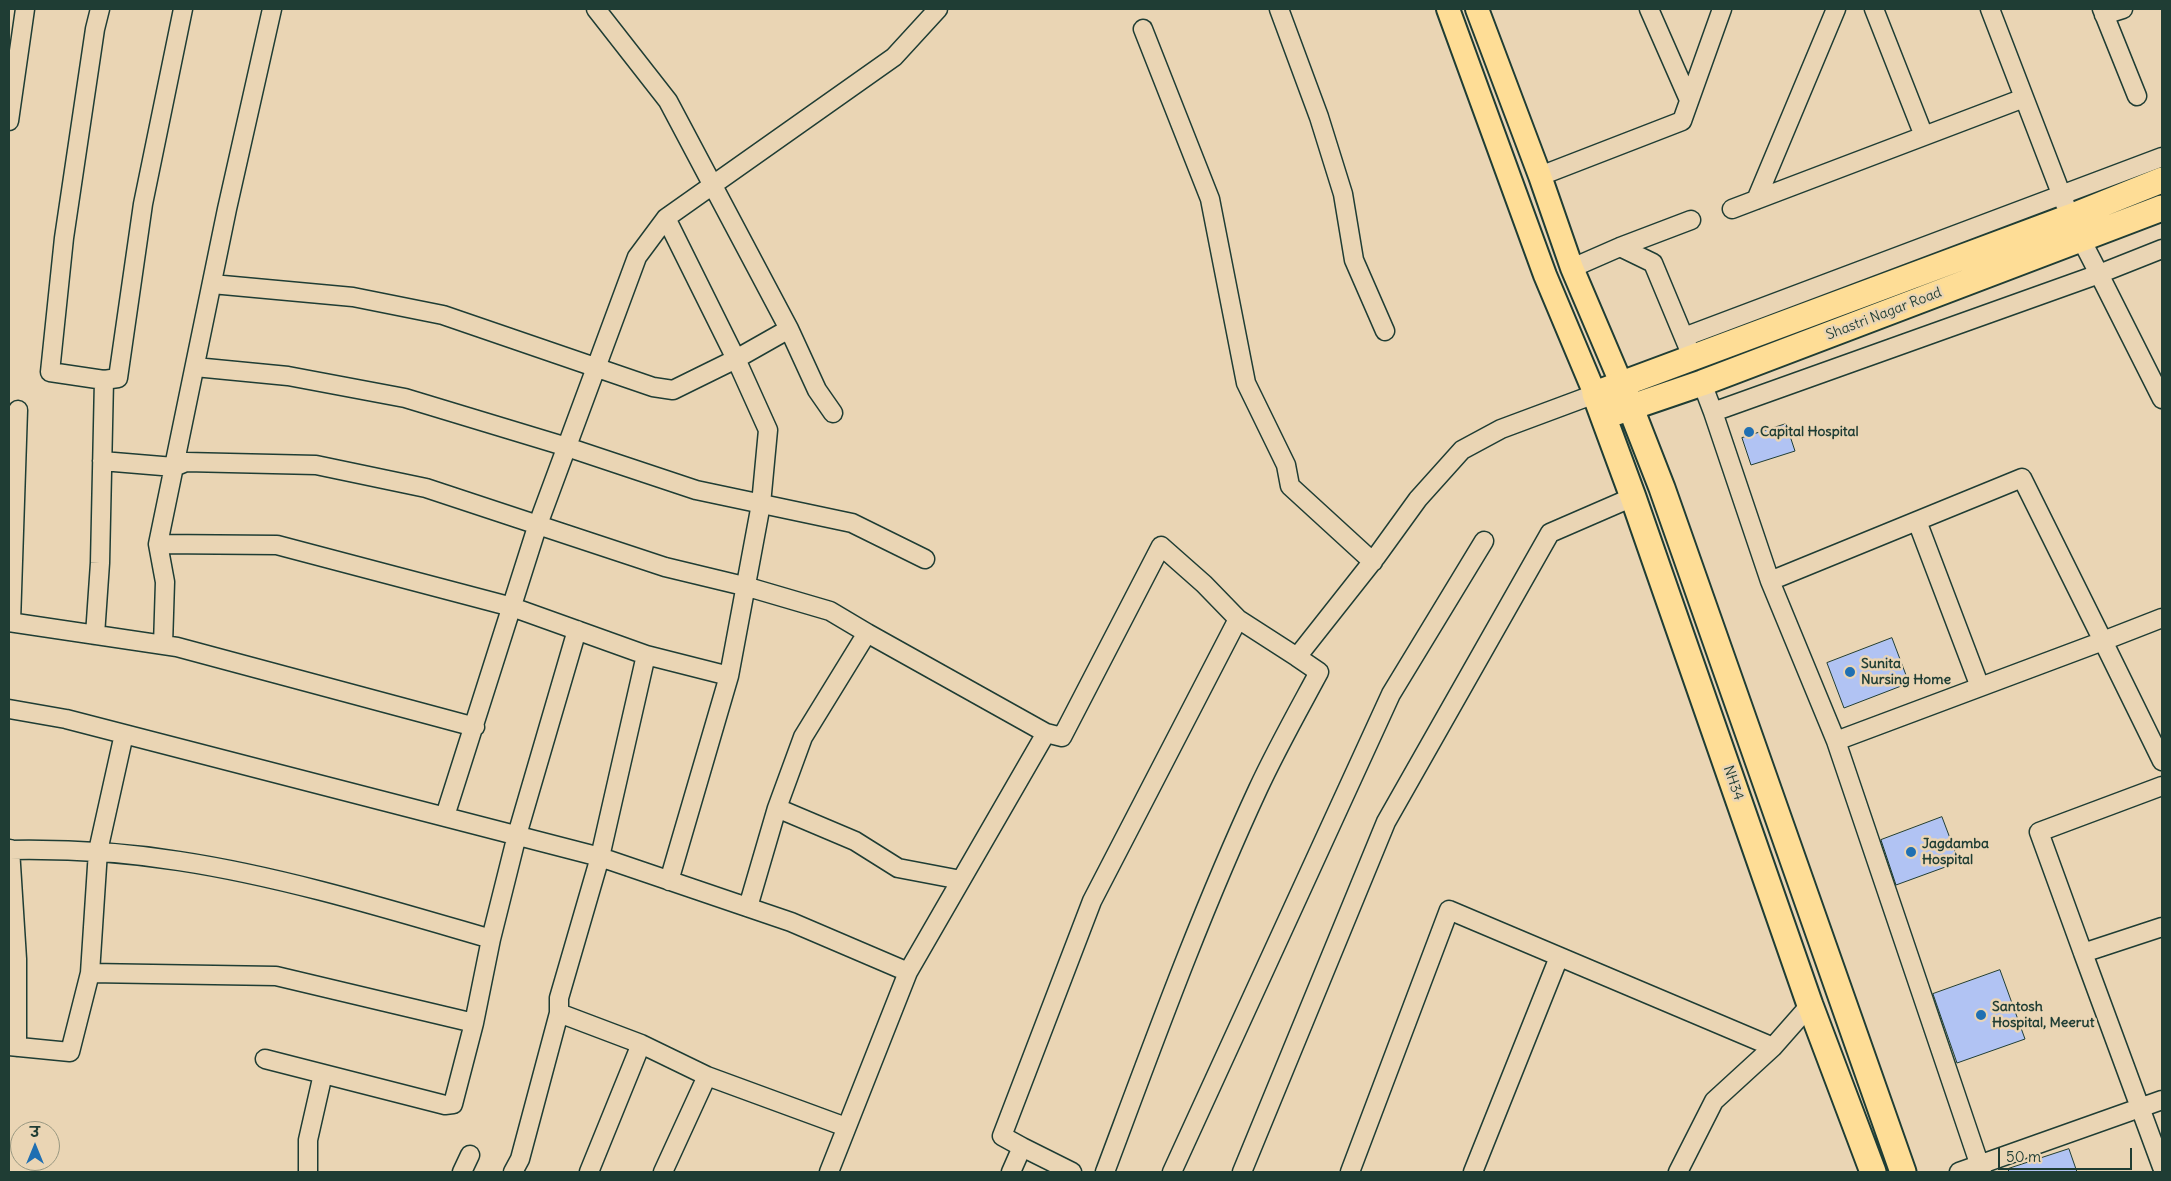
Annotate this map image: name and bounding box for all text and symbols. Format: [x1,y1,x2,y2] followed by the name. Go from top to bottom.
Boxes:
[1824,284,1944,344] street label: Shastri Nagar Road
[1760,424,1859,440] place label: Capital Hospital
[1742,425,1756,439] marker: Capital Hospital
[1861,656,1951,689] place label: Sunita Nursing Home
[1843,665,1857,679] marker: Sunita Nursing Home
[1719,763,1747,803] street label: NH34
[1922,836,1989,869] place label: Jagdamba Hospital
[1904,845,1918,859] marker: Jagdamba Hospital
[1992,999,2094,1032] place label: Santosh Hospital, Meerut
[1974,1008,1988,1022] marker: Santosh Hospital, Meerut
[10,1121,60,1171] north arrow
[30,1123,40,1141] text: उ
[2001,1138,2135,1170] scale bar
[2006,1147,2041,1166] text: 50 m

